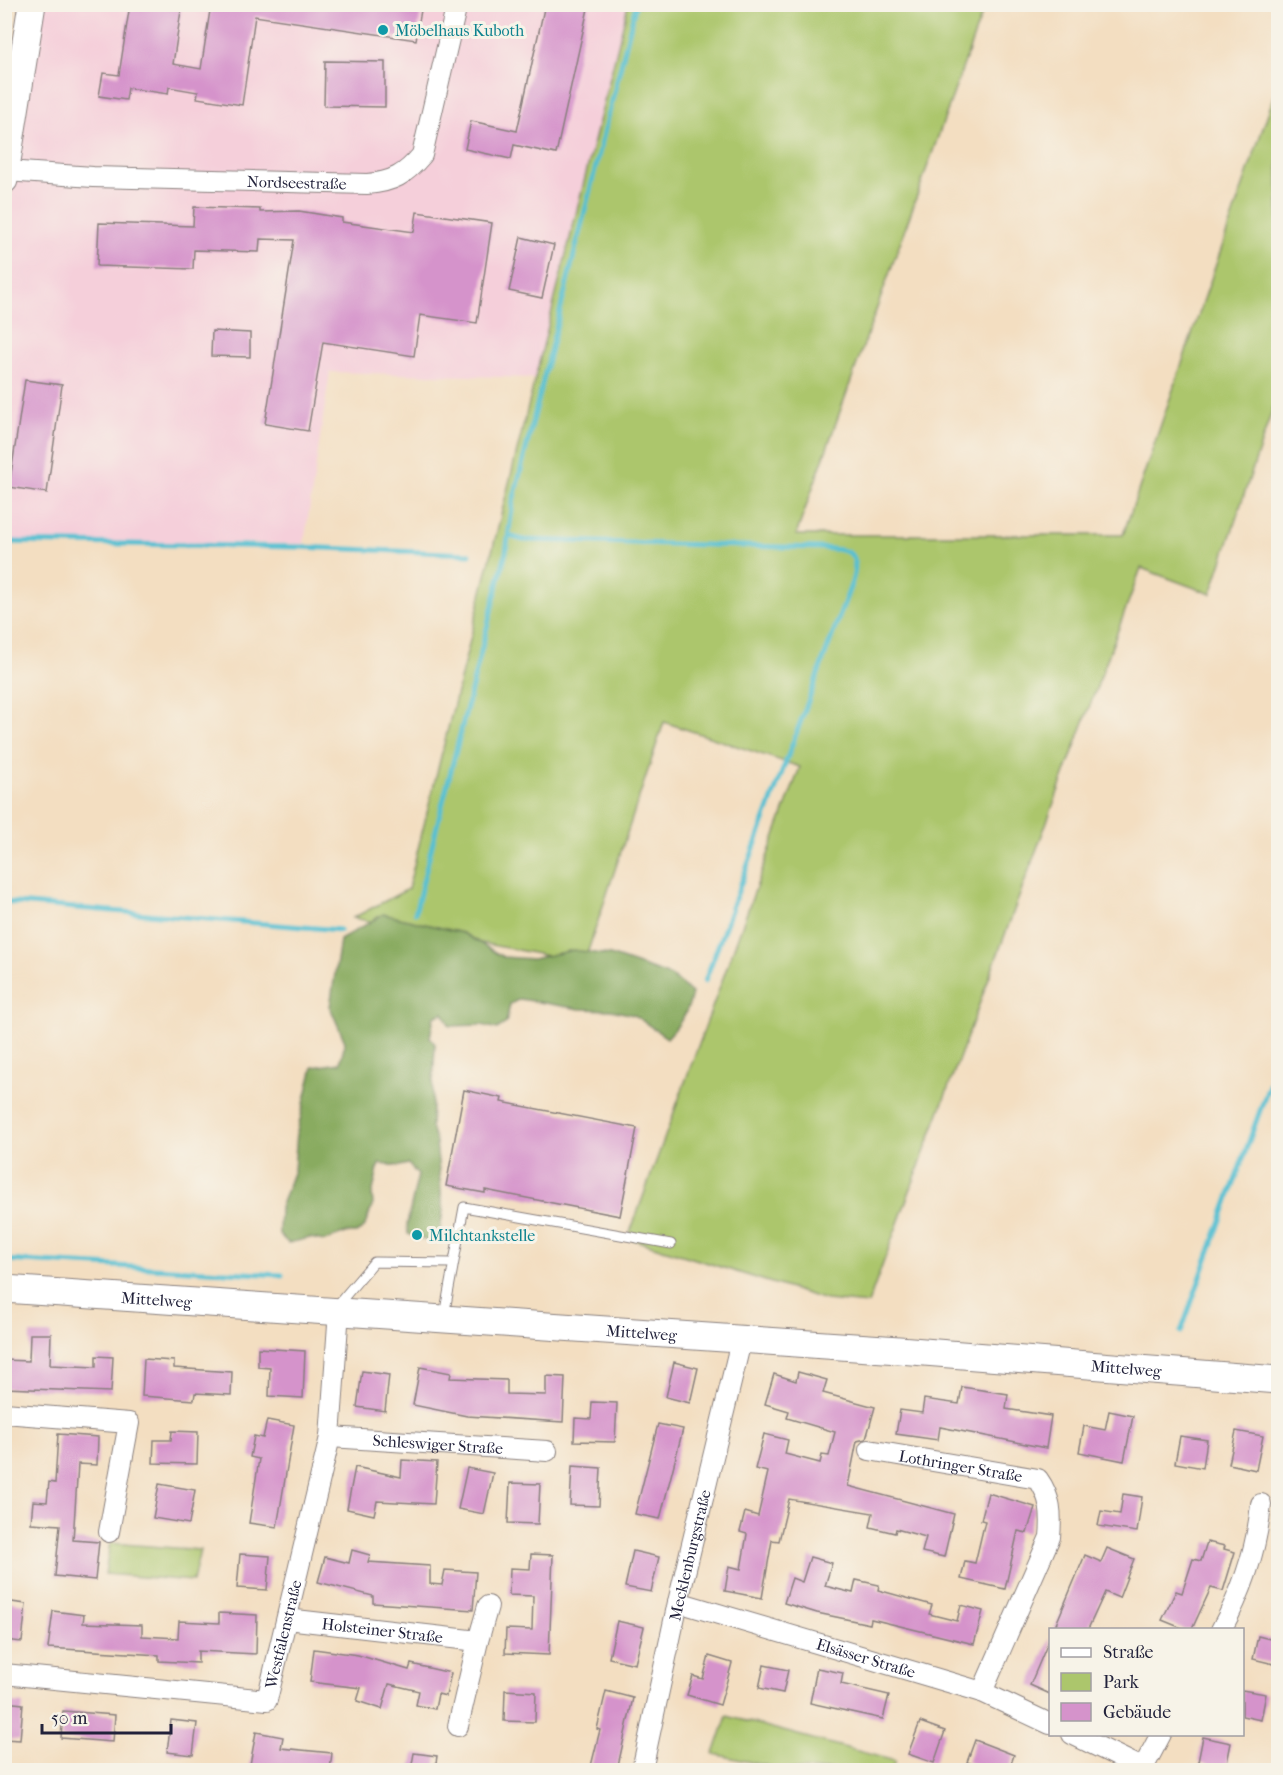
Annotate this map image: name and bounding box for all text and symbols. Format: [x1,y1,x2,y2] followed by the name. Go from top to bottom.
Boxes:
[395,21,524,40] place label: Möbelhaus Kuboth
[376,23,390,37] marker: Möbelhaus Kuboth
[247,172,347,193] street label: Nordseestraße
[429,1226,535,1245] place label: Milchtankstelle
[410,1228,424,1242] marker: Milchtankstelle
[121,1288,193,1312] street label: Mittelweg
[605,1321,678,1345] street label: Mittelweg
[1090,1356,1163,1381] street label: Mittelweg
[372,1431,504,1458] street label: Schleswiger Straße
[897,1446,1024,1486] street label: Lothringer Straße
[665,1488,715,1623] street label: Mecklenburgstraße
[261,1578,305,1691] street label: Westfalenstraße
[321,1614,444,1647] street label: Holsteiner Straße
[1049,1628,1244,1736] legend
[814,1634,918,1682] street label: Elsässer Straße
[1103,1642,1154,1663] text: Straße
[1103,1672,1140,1693] text: Park
[42,1697,171,1735] scale bar
[1103,1702,1171,1723] text: Gebäude
[51,1708,88,1729] text: 50 m

